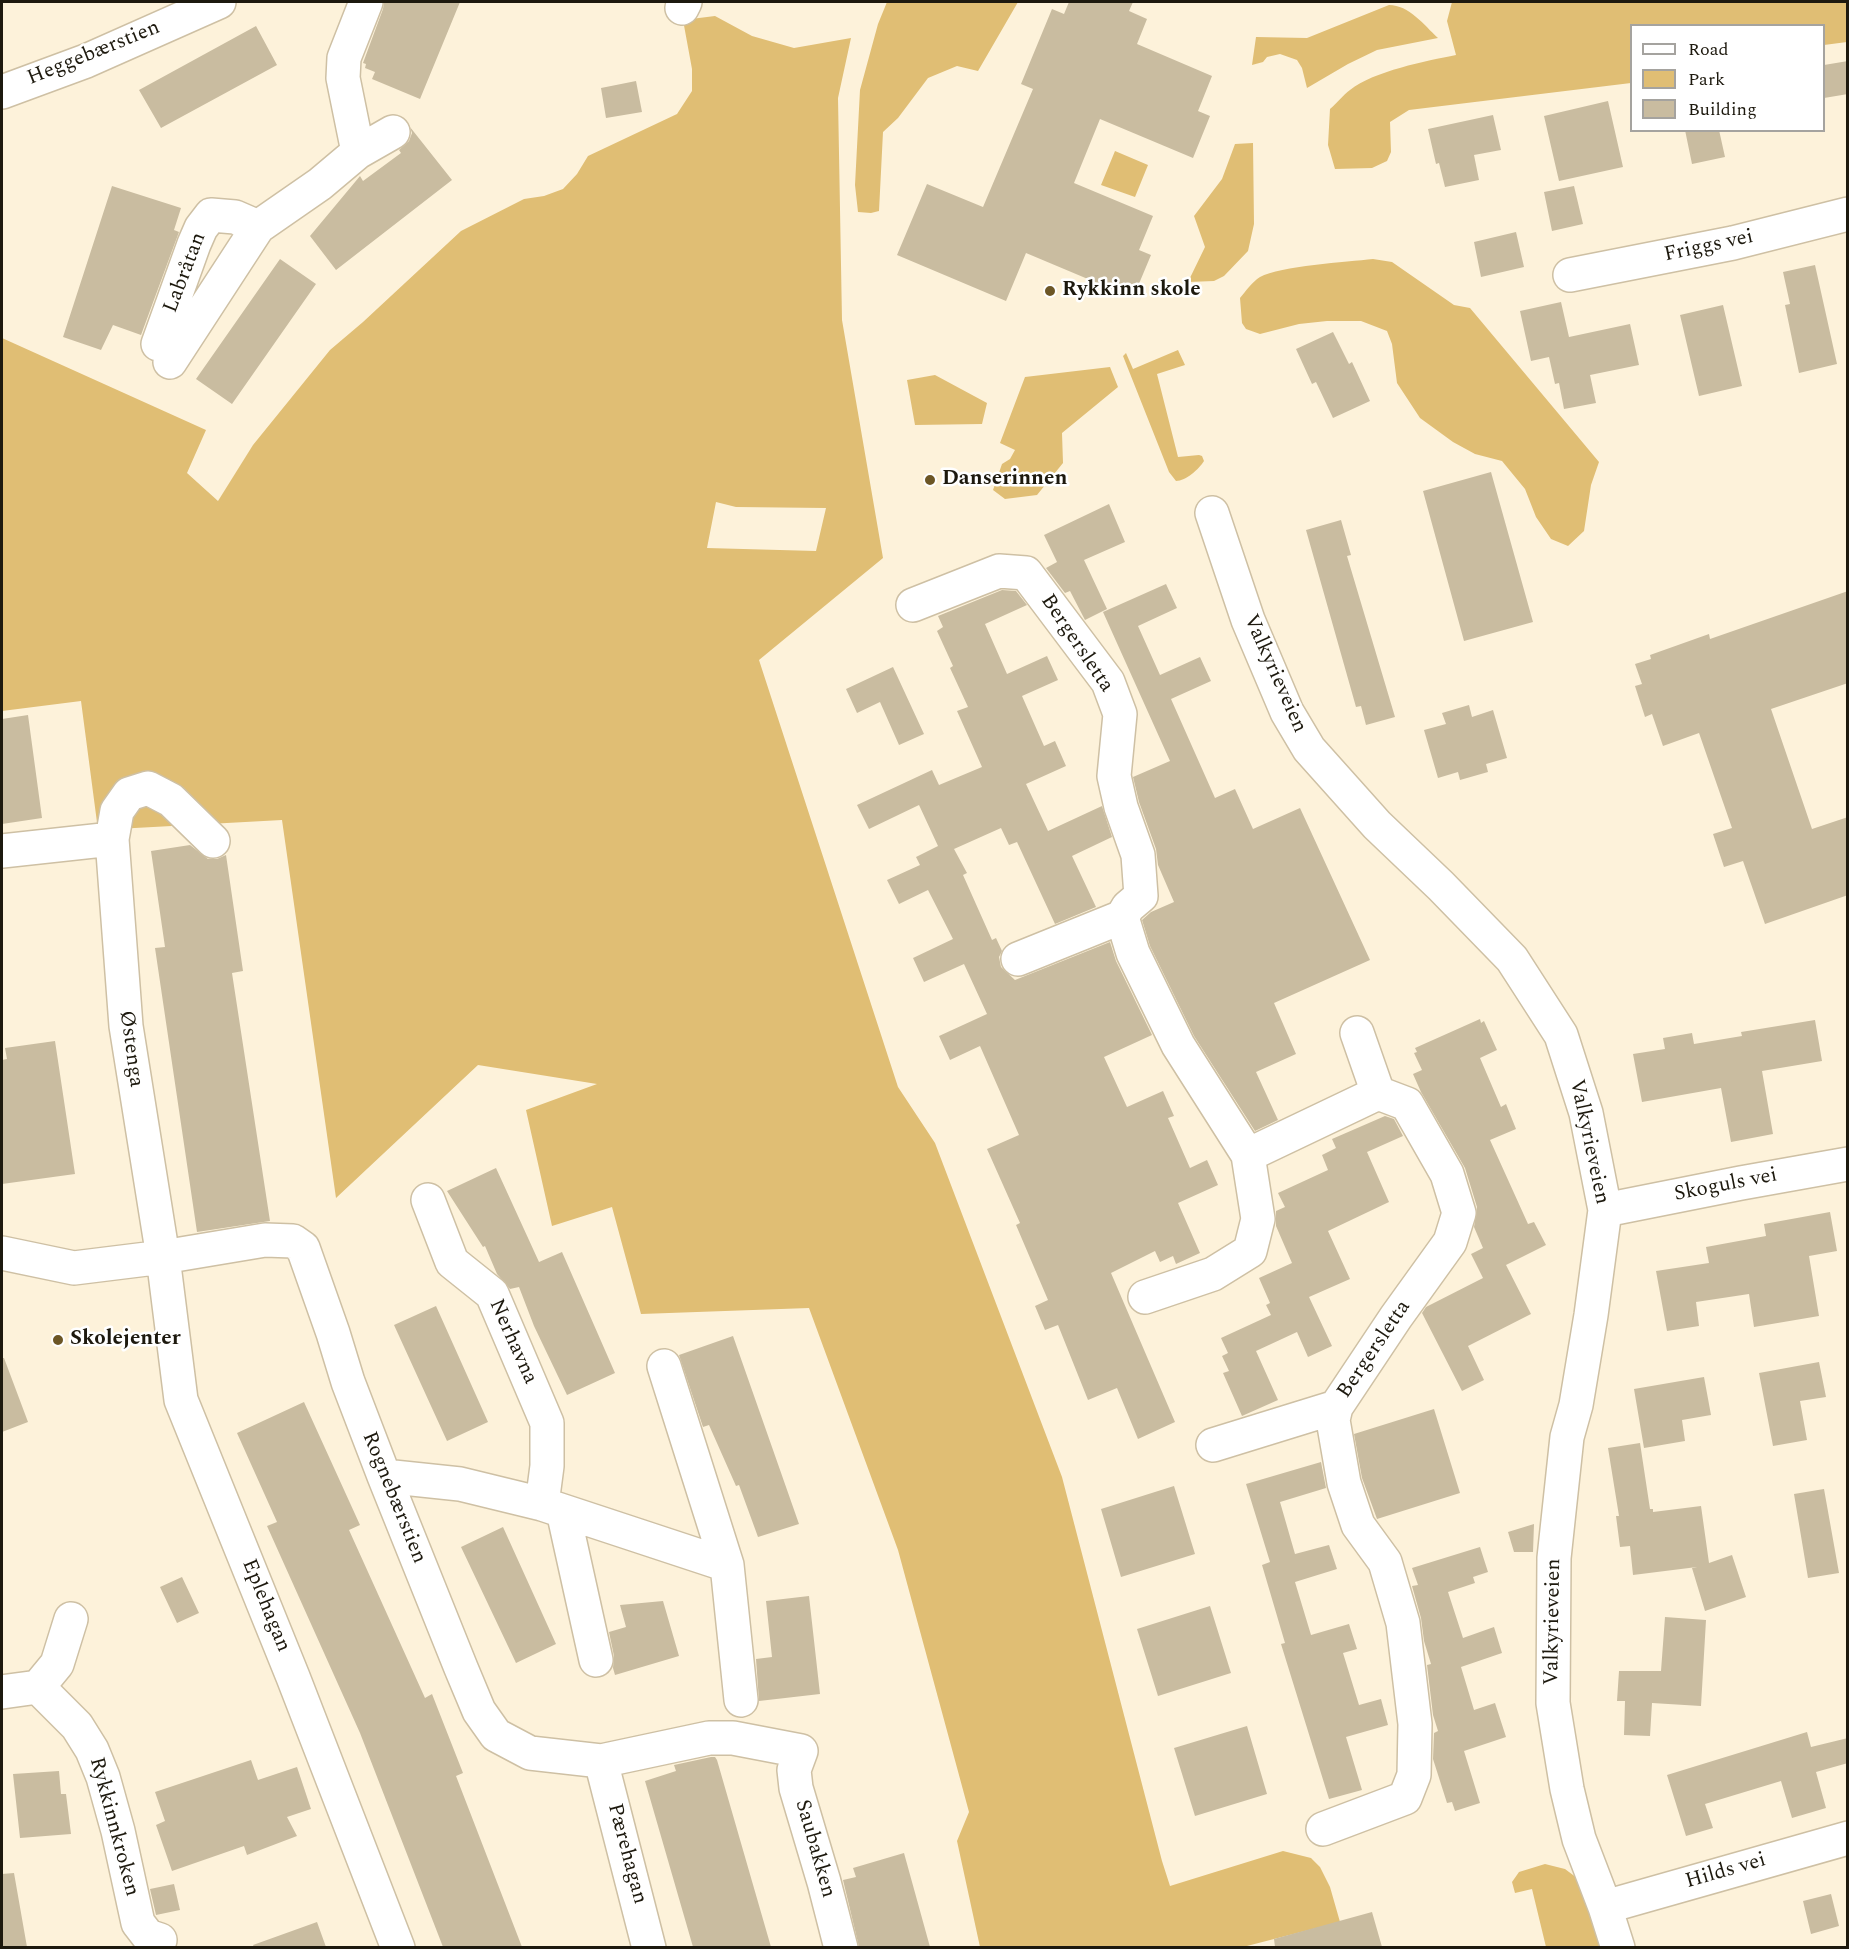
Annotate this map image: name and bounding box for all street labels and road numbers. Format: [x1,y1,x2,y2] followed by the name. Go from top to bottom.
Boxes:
[24,16,164,92] street label: Heggebærstien
[1662,225,1756,269] street label: Friggs vei
[159,229,213,317] street label: Labråtan
[1034,590,1118,698] street label: Bergersletta
[1237,611,1311,737] street label: Valkyrieveien
[112,1009,148,1089] street label: Østenga
[1562,1077,1614,1207] street label: Valkyrieveien
[1672,1164,1780,1208] street label: Skoguls vei
[482,1296,542,1388] street label: Nerhavna
[1333,1296,1417,1404] street label: Bergersletta
[355,1428,431,1568] street label: Rognebærstien
[235,1556,295,1656] street label: Eplehagan
[1540,1558,1568,1686] street label: Valkyrieveien
[82,1755,144,1899] street label: Rykkinnkroken
[788,1797,840,1901] street label: Saubakken
[601,1801,651,1907] street label: Pærehagan
[1683,1848,1769,1896] street label: Hilds vei

